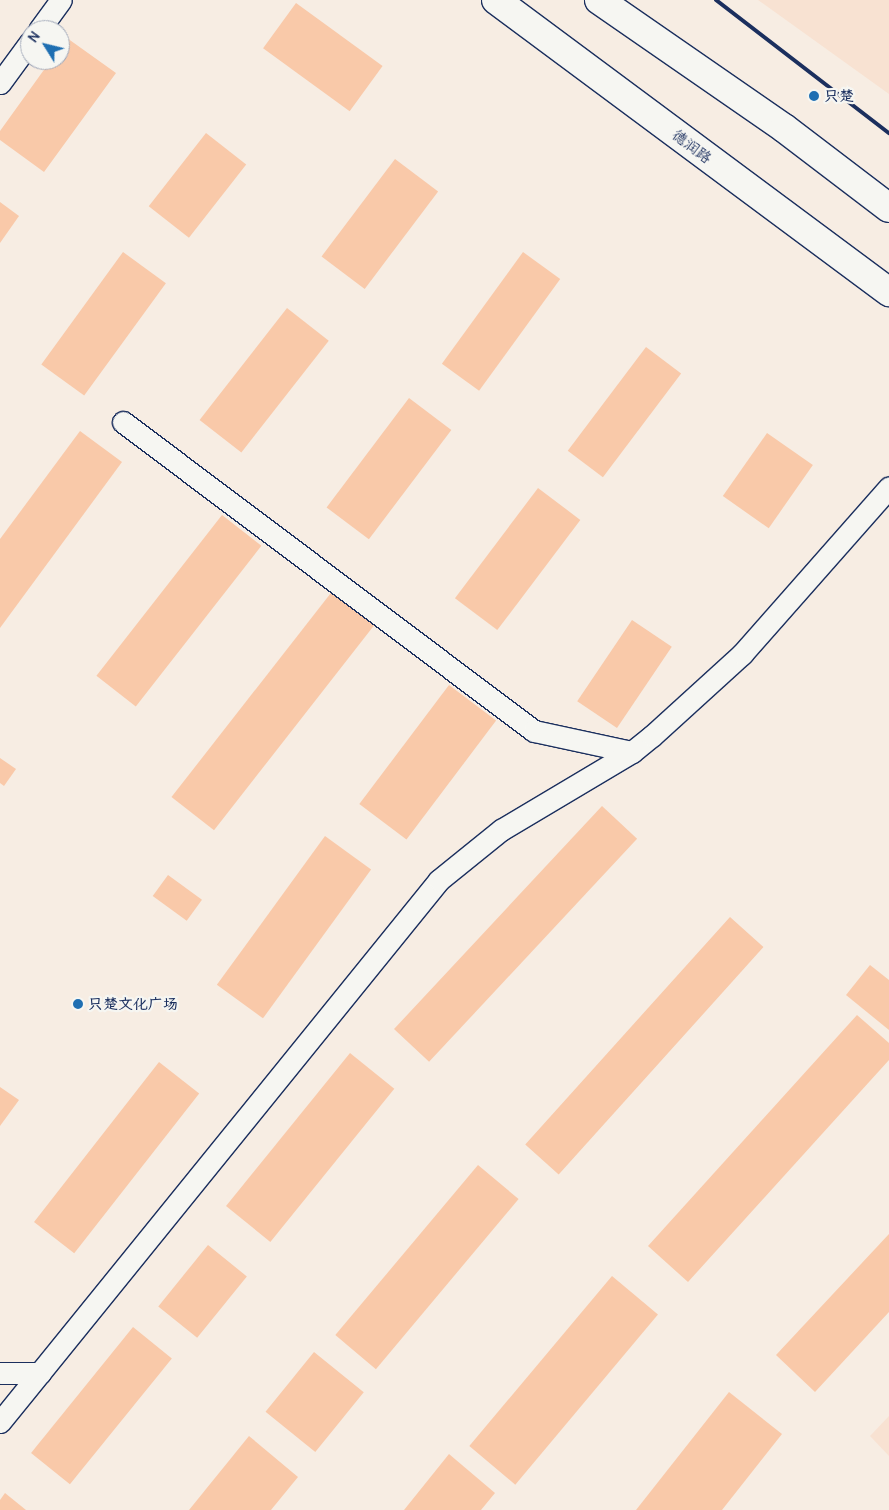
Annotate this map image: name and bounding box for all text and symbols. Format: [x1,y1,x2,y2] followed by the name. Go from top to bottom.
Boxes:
[20,20,70,70] north arrow
[24,28,44,46] text: N
[824,87,854,105] place label: 只楚
[808,90,820,102] marker: 只楚
[669,125,715,167] street label: 德润路
[88,995,178,1013] place label: 只楚文化广场
[72,998,84,1010] marker: 只楚文化广场

